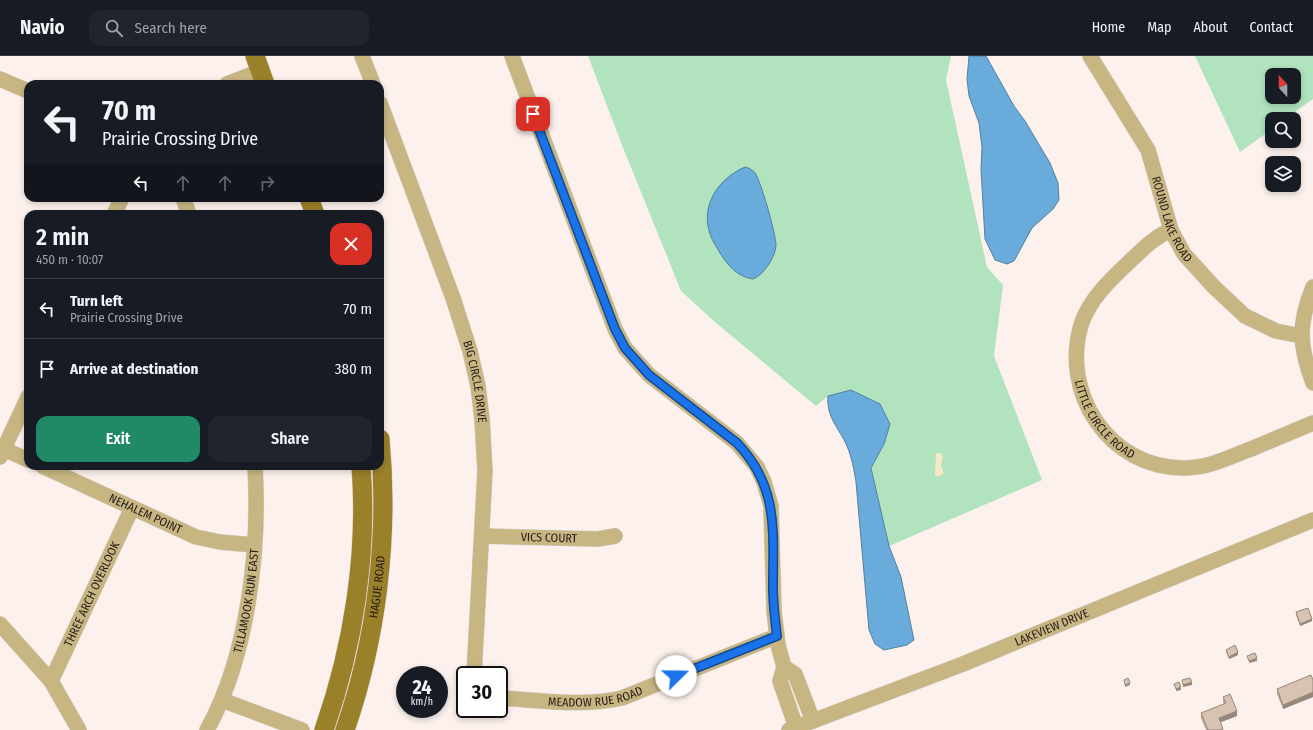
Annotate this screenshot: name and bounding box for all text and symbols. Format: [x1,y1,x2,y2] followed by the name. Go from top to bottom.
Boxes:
[89,10,369,46] search box
[20,16,65,39] text: Navio
[103,17,125,39] icon: search
[135,19,207,37] text: Search here
[1092,19,1125,36] text: Home
[1147,19,1171,36] text: Map
[1193,19,1228,36] text: About
[1250,19,1293,36] text: Contact
[1265,68,1301,104] north arrow
[1265,68,1301,192] map controls
[102,94,156,127] text: 70 m
[36,96,88,148] icon: left
[516,97,550,131] pin
[522,103,544,125] icon: arrive
[1265,112,1301,148] button: search
[102,128,258,150] text: Prairie Crossing Drive
[1265,156,1301,192] button: layers
[130,172,152,194] icon: left
[172,172,194,194] icon: ahead
[214,172,236,194] icon: ahead
[256,172,278,194] icon: right
[1149,175,1195,265] street label: ROUND LAKE ROAD
[36,223,89,251] text: 2 min
[330,223,372,265] button: close
[36,252,103,267] text: 450 m · 10:07
[70,292,123,310] text: Turn left
[36,298,58,320] icon: left
[343,300,372,318] text: 70 m
[70,310,183,325] text: Prairie Crossing Drive
[460,339,489,423] street label: BIG CIRCLE DRIVE
[36,358,58,380] icon: arrive
[70,360,198,378] text: Arrive at destination
[335,360,372,378] text: 380 m
[1072,379,1137,462] street label: LITTLE CIRCLE ROAD
[36,416,200,462] button: Exit
[208,416,372,462] button: Share
[107,491,185,537] street label: NEHALEM POINT
[521,530,578,545] street label: VICS COURT
[61,539,123,649] street label: THREE ARCH OVERLOOK
[231,548,261,654] street label: TILLAMOOK RUN EAST
[366,555,388,619] street label: HAGUE ROAD
[1013,606,1091,649] street label: LAKEVIEW DRIVE
[655,655,697,697] position arrow
[456,666,508,718] speed limit sign: 30
[412,675,432,699] text: 24
[547,683,645,710] street label: MEADOW RUE ROAD
[411,696,433,708] text: km/h

